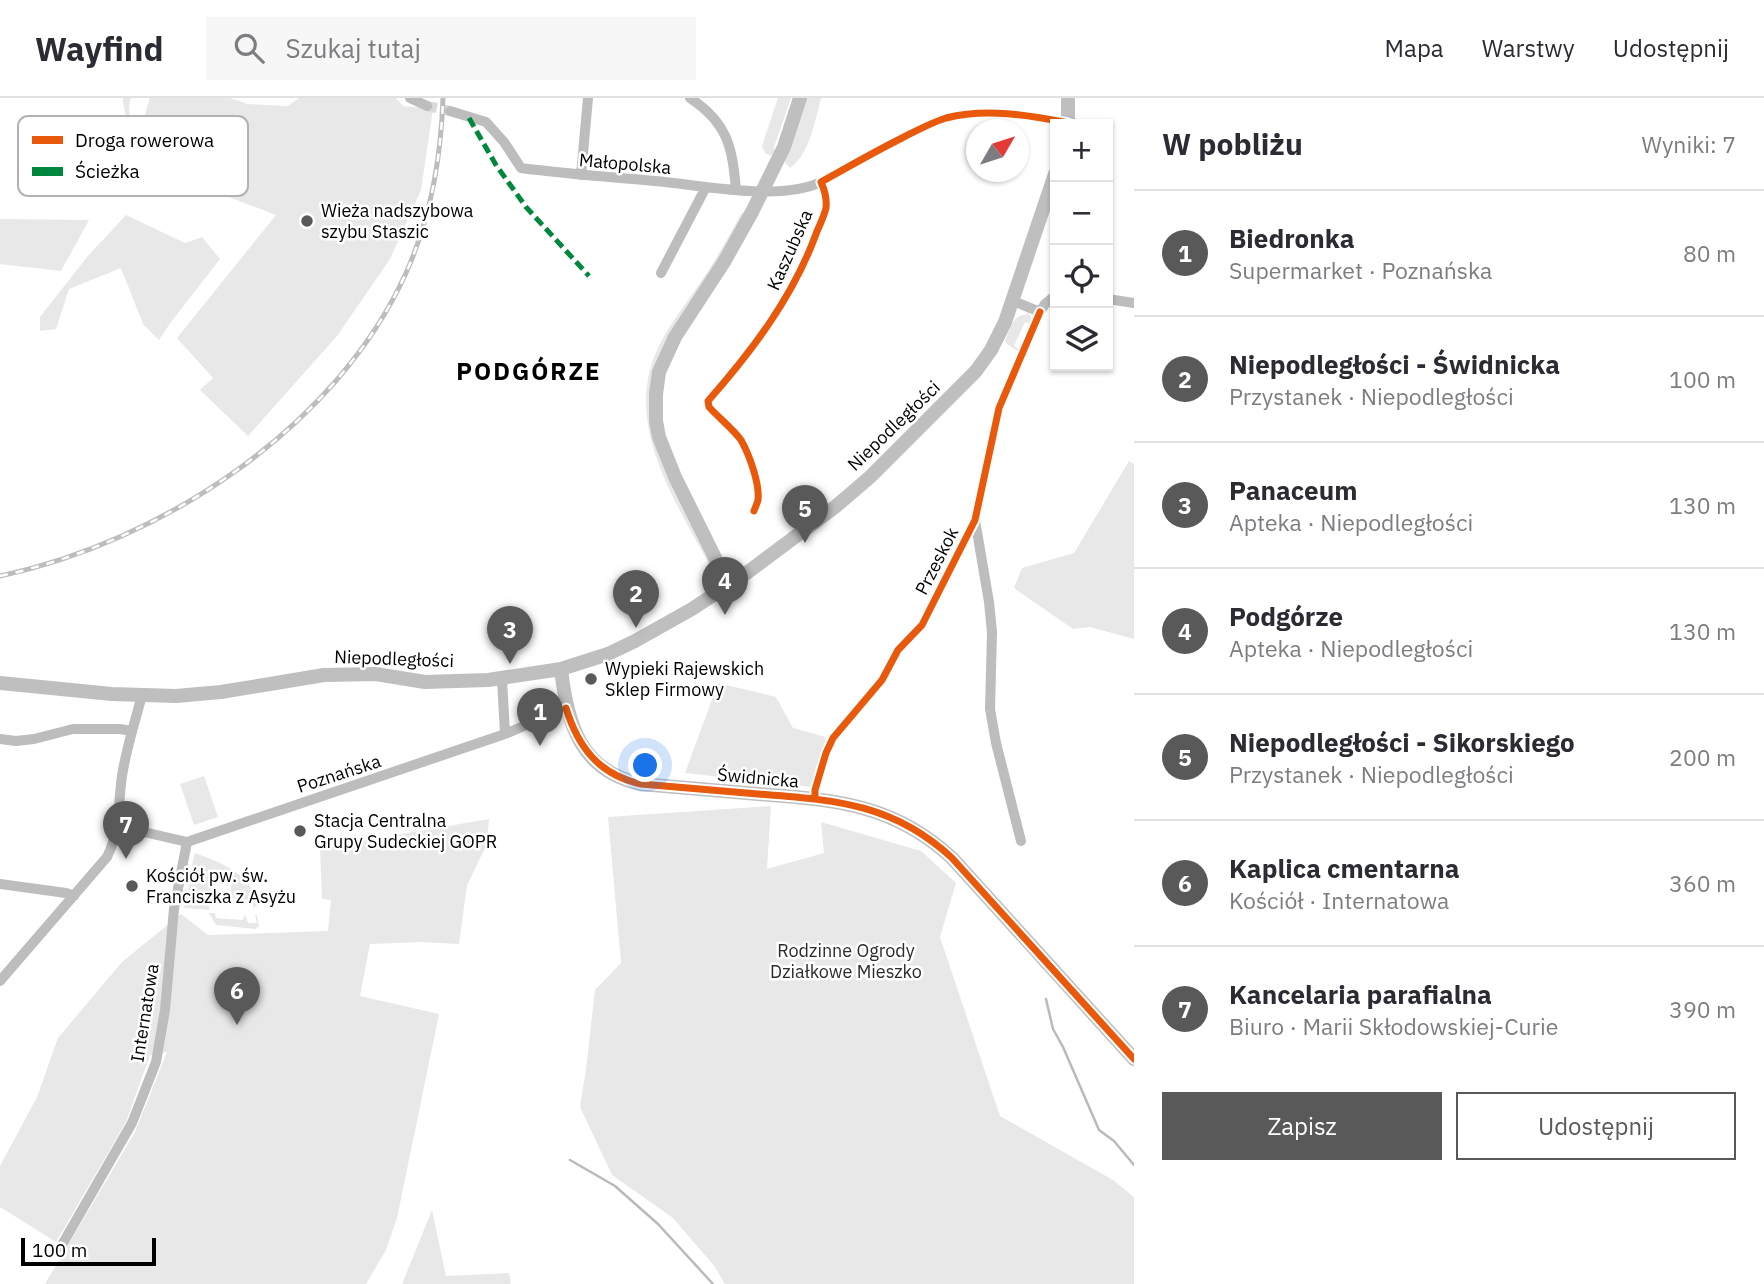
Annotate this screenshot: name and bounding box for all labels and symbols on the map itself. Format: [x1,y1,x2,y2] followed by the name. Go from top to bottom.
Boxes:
[18,116,248,196] legend
[966,119,1029,182] north arrow
[75,128,214,152] text: Droga rowerowa
[578,148,673,179] street label: Małopolska
[75,159,140,183] text: Ścieżka
[321,199,474,243] place label: Wieża nadszybowa szybu Staszic
[762,205,818,294] street label: Kaszubska
[299,213,315,229] marker: Wieża nadszybowa szybu Staszic
[456,355,602,387] district label: PODGÓRZE
[843,376,945,476] street label: Niepodległości
[782,485,828,543] pin: 5
[910,523,964,598] street label: Przeskok
[702,557,748,615] pin: 4
[613,570,659,628] pin: 2
[487,606,533,664] pin: 3
[334,645,454,672] street label: Niepodległości
[605,657,764,701] place label: Wypieki Rajewskich Sklep Firmowy
[583,671,599,687] marker: Wypieki Rajewskich Sklep Firmowy
[517,688,563,746] pin: 1
[628,748,662,782] your location
[294,749,384,798] street label: Poznańska
[716,762,800,793] street label: Świdnicka
[103,801,149,859] pin: 7
[314,809,497,853] place label: Stacja Centralna Grupy Sudeckiej GOPR
[292,823,308,839] marker: Stacja Centralna Grupy Sudeckiej GOPR
[146,864,296,908] place label: Kościół pw. św. Franciszka z Asyżu
[124,878,140,894] marker: Kościół pw. św. Franciszka z Asyżu
[770,939,922,983] park label: Rodzinne Ogrody Działkowe Mieszko
[125,962,164,1064] street label: Internatowa
[214,967,260,1025] pin: 6
[21,1235,156,1267] scale bar

